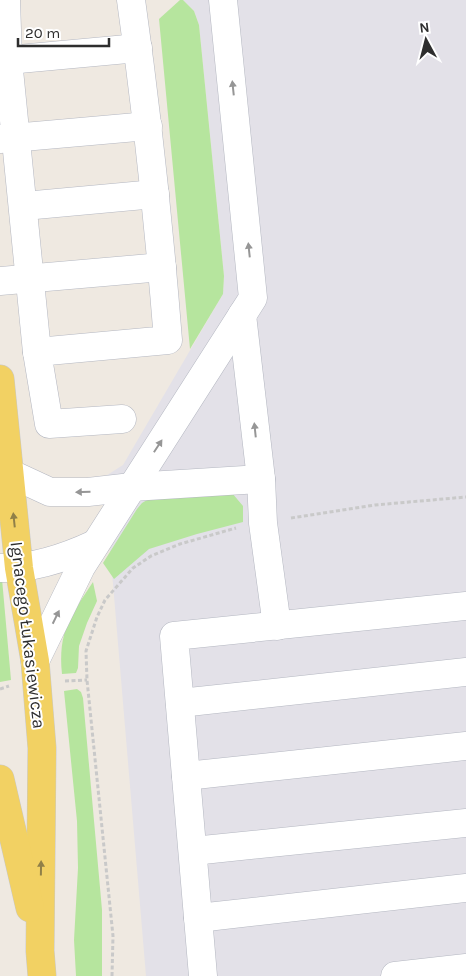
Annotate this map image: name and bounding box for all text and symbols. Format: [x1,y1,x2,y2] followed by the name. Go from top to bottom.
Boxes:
[18,15,109,47] scale bar
[401,15,451,65] north arrow
[418,19,430,37] text: N
[25,24,60,42] text: 20 m
[229,80,237,96] one-way arrow
[244,242,252,258] one-way arrow
[251,422,259,438] one-way arrow
[153,439,163,452] one-way arrow
[75,488,91,496] one-way arrow
[10,512,18,528] one-way arrow
[6,540,50,730] street label: Ignacego Łukasiewicza
[52,610,60,624] one-way arrow
[37,859,45,875] one-way arrow

